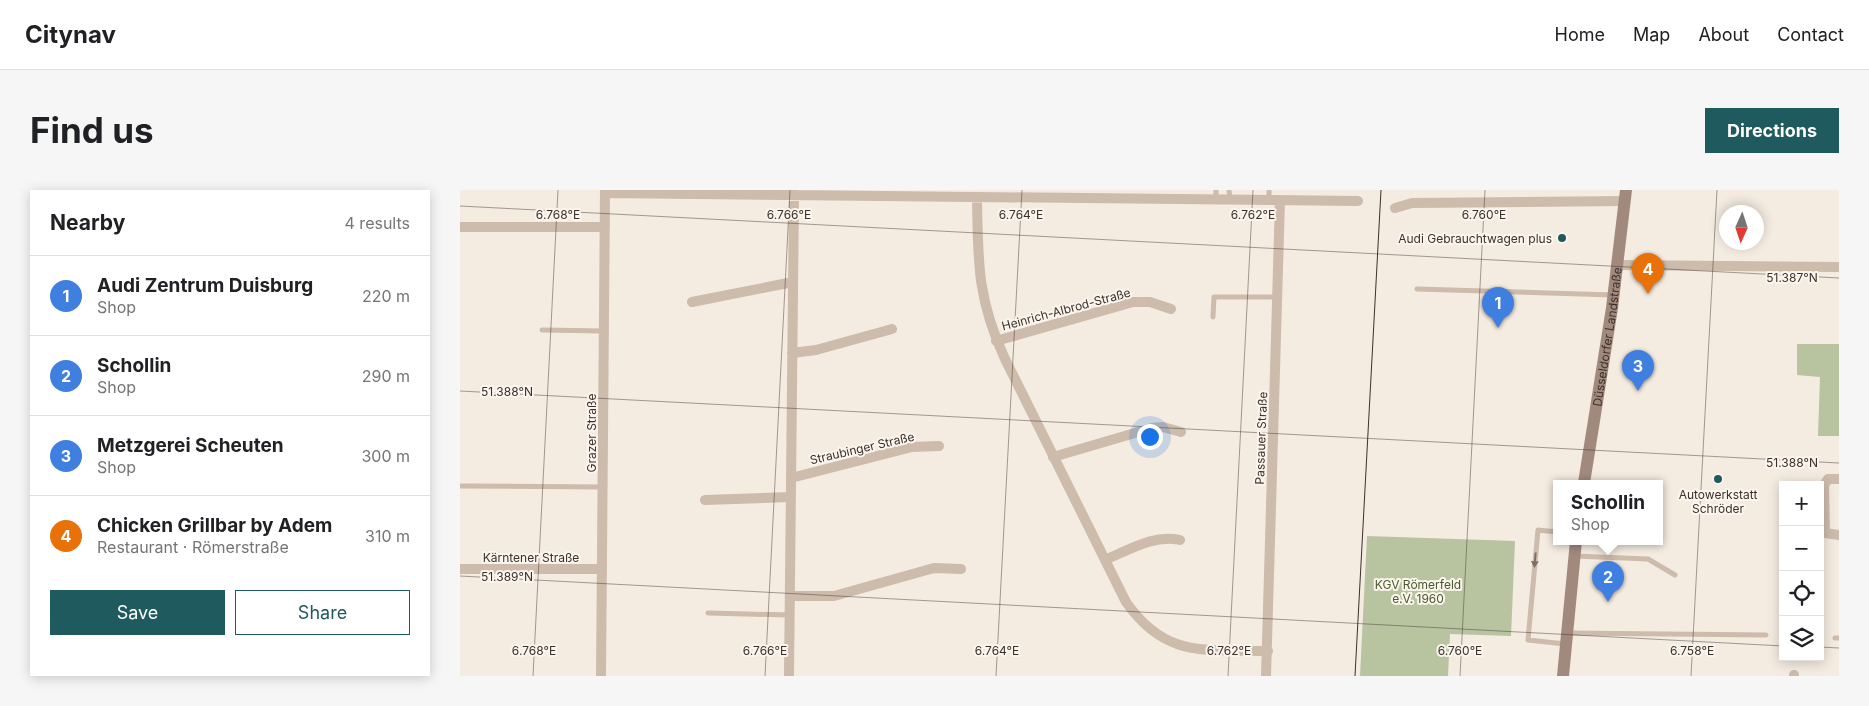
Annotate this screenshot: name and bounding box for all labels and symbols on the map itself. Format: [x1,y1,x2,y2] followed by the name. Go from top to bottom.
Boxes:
[1719,205,1764,250] north arrow
[536,207,580,222] text: 6.768°E
[767,207,811,222] text: 6.766°E
[999,207,1043,222] text: 6.764°E
[1231,207,1275,222] text: 6.762°E
[1462,207,1506,222] text: 6.760°E
[1398,231,1552,246] place label: Audi Gebrauchtwagen plus
[1556,232,1568,244] marker: Audi Gebrauchtwagen plus
[1632,253,1664,294] pin: 4
[1589,266,1624,407] street label: Düsseldorfer Landstraße
[1766,270,1818,285] text: 51.387°N
[1000,285,1132,333] street label: Heinrich-Albrod-Straße
[1482,287,1514,328] pin: 1
[1622,350,1654,391] pin: 3
[481,384,533,399] text: 51.388°N
[1252,391,1270,485] street label: Passauer Straße
[584,394,599,472] street label: Grazer Straße
[1137,424,1163,450] your location
[808,429,916,467] street label: Straubinger Straße
[1766,455,1818,470] text: 51.388°N
[1712,473,1724,485] marker: Autowerkstatt Schröder
[1679,487,1757,516] place label: Autowerkstatt Schröder
[483,550,579,565] street label: Kärntener Straße
[1531,552,1539,568] one-way arrow
[1592,561,1624,602] pin: 2
[481,569,533,584] text: 51.389°N
[1375,577,1461,606] park label: KGV Römerfeld e.V. 1960
[512,643,556,658] text: 6.768°E
[743,643,787,658] text: 6.766°E
[975,643,1019,658] text: 6.764°E
[1207,643,1251,658] text: 6.762°E
[1438,643,1482,658] text: 6.760°E
[1670,643,1714,658] text: 6.758°E

